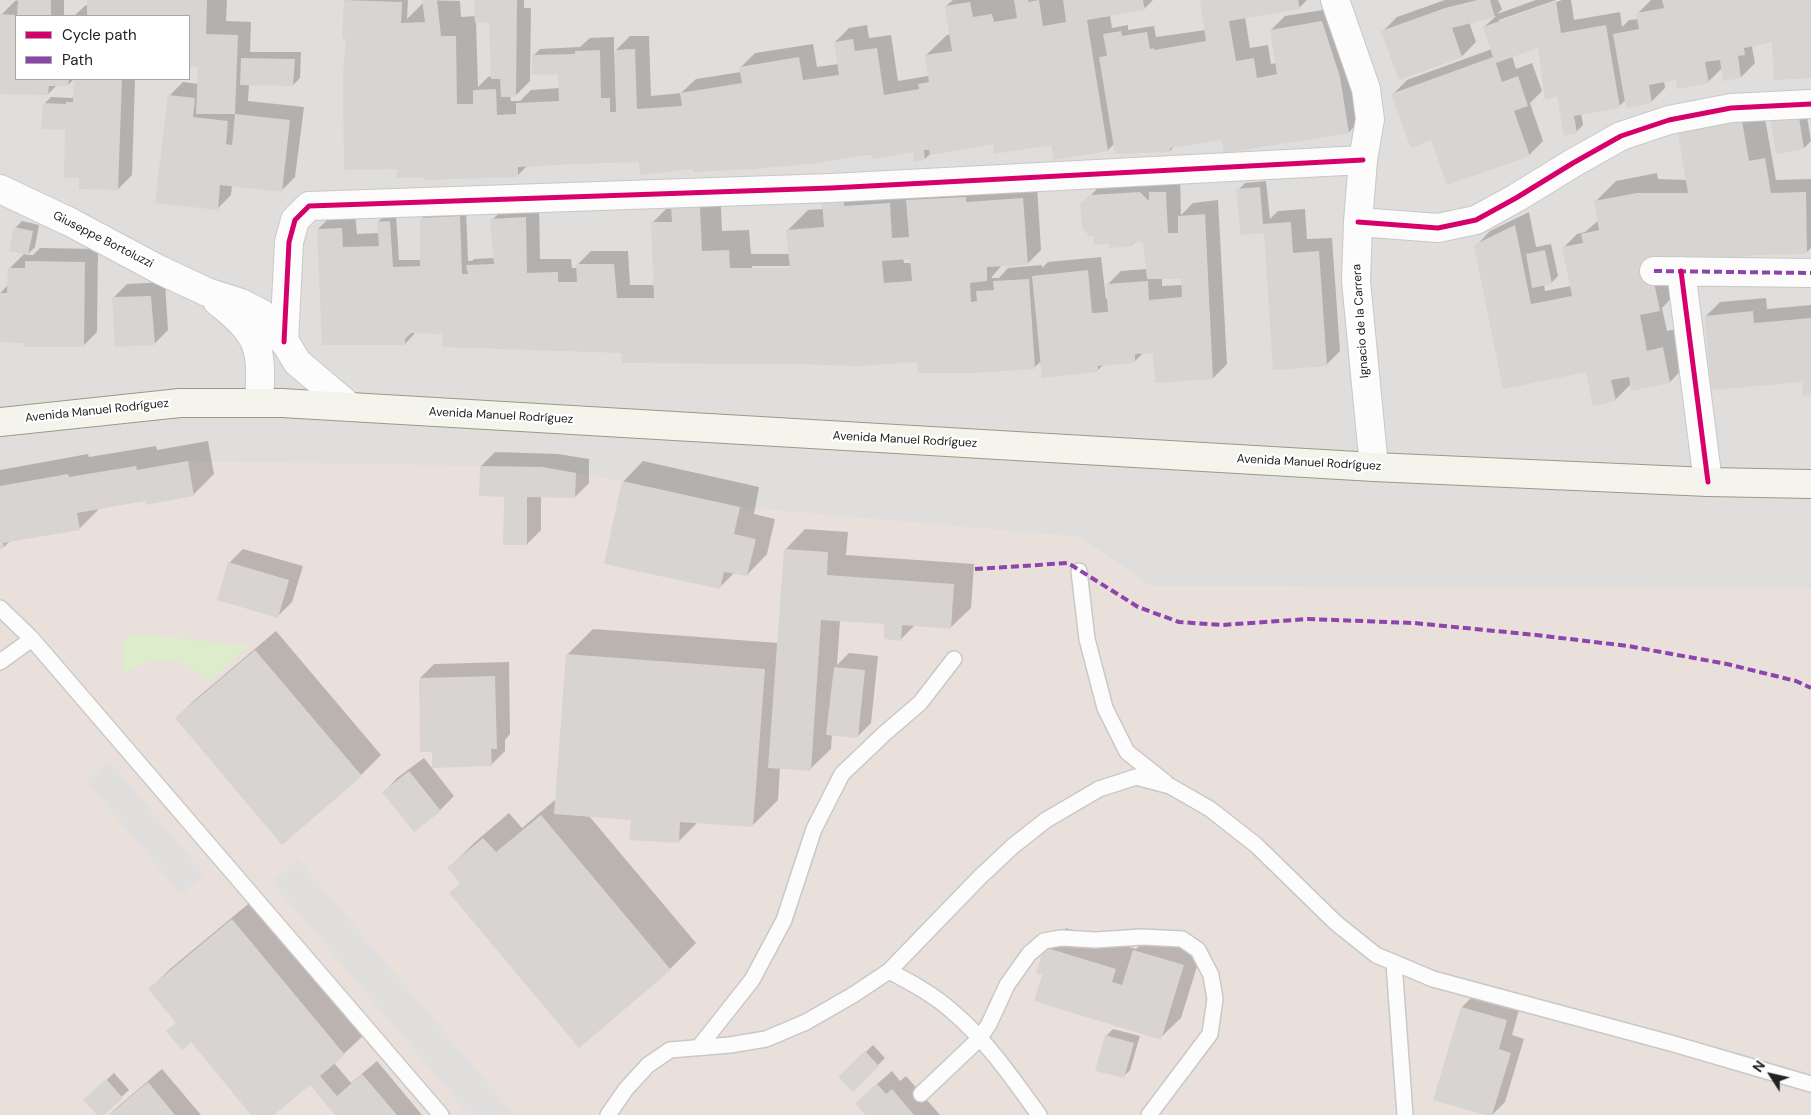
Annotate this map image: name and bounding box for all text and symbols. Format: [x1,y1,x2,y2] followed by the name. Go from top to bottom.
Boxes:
[15,15,190,80] legend
[62,25,137,45] text: Cycle path
[62,50,93,70] text: Path
[50,208,156,272] street label: Giuseppe Bortoluzzi
[1350,263,1372,379] street label: Ignacio de la Carrera
[24,396,170,426] street label: Avenida Manuel Rodríguez
[428,405,574,427] street label: Avenida Manuel Rodríguez
[832,429,978,451] street label: Avenida Manuel Rodríguez
[1236,452,1382,474] street label: Avenida Manuel Rodríguez
[1746,1050,1796,1100] north arrow
[1748,1057,1769,1076] text: N

